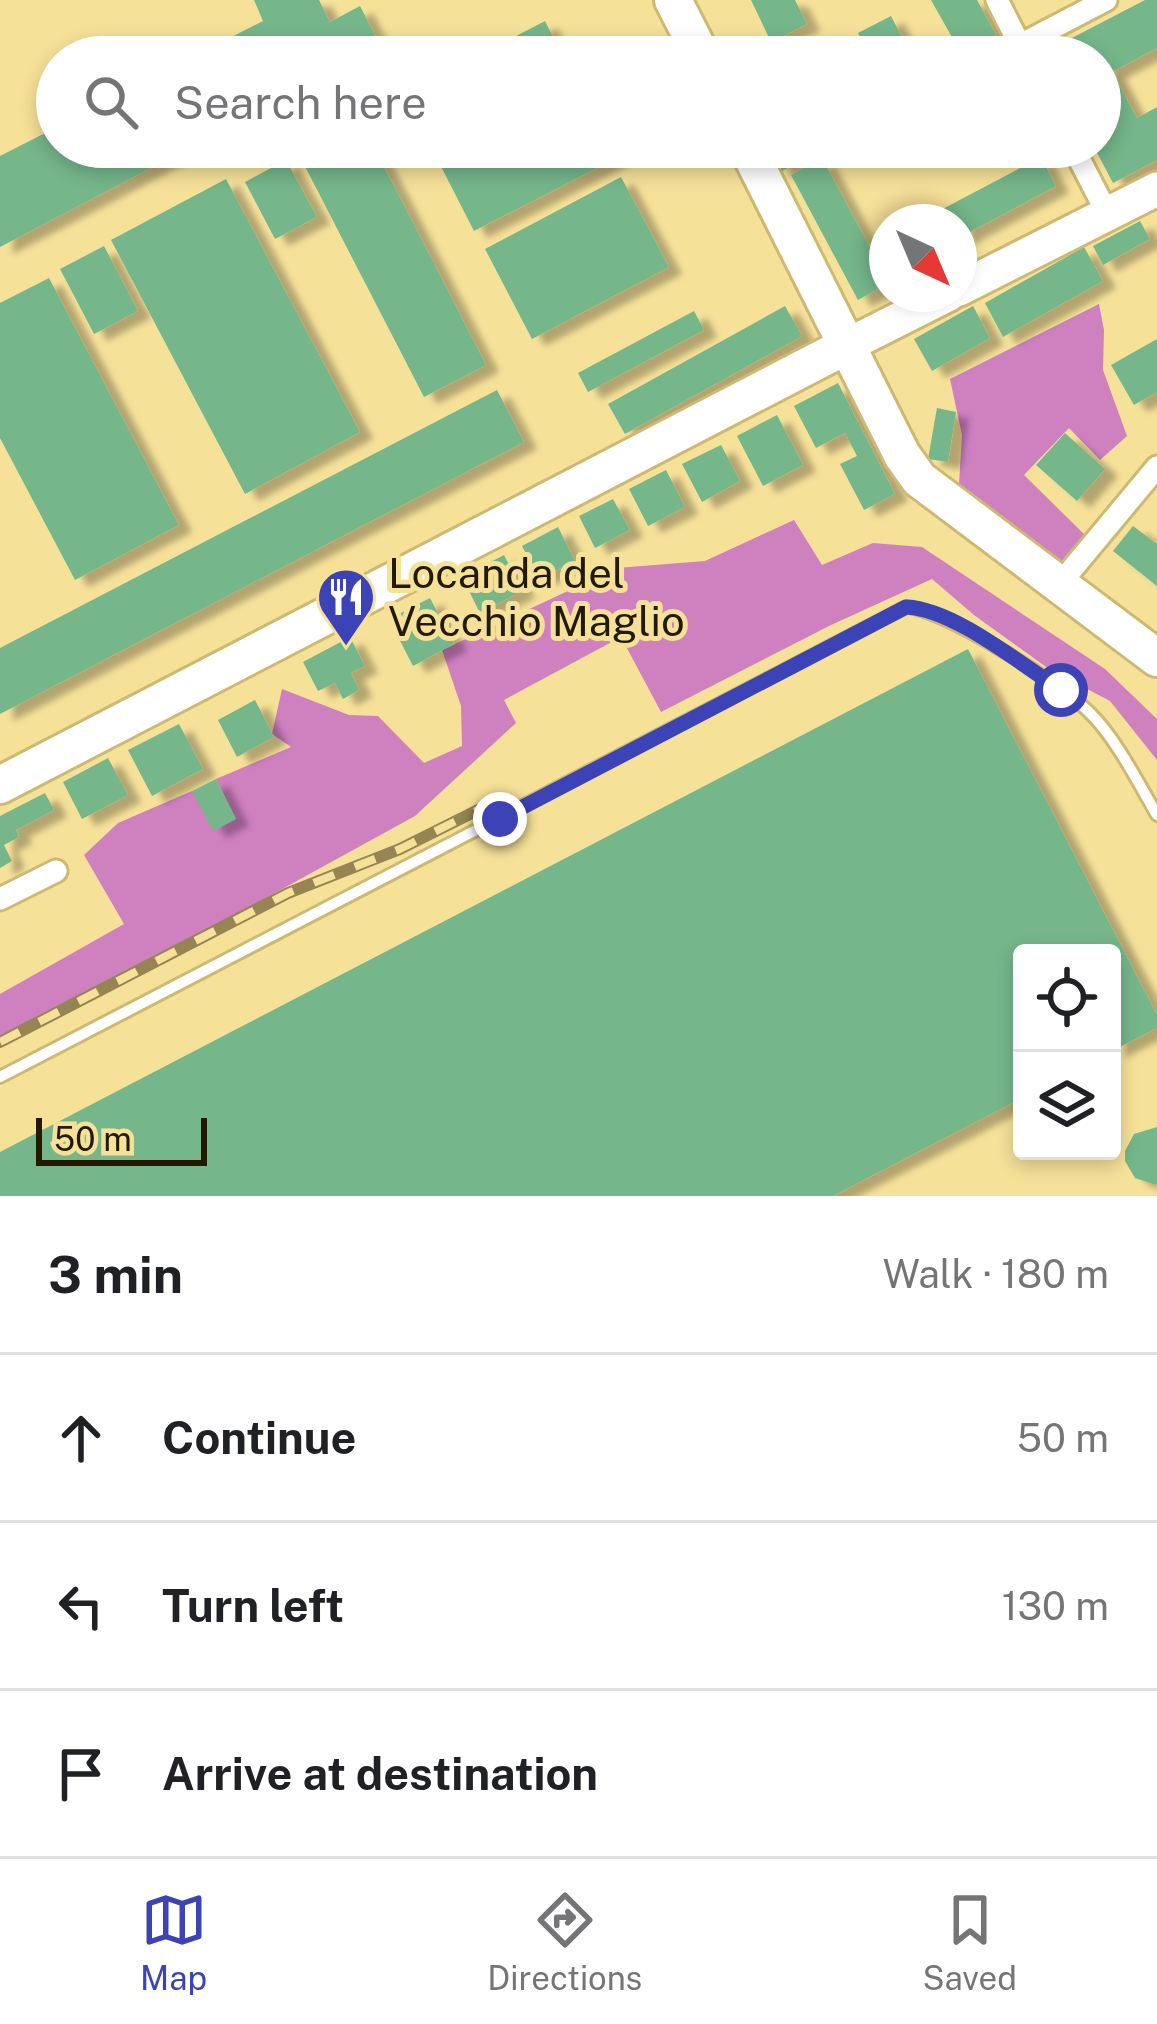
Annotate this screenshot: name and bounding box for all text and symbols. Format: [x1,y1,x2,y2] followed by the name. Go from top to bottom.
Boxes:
[36,36,1121,168] search box
[78,69,144,135] icon: search
[174,76,427,129] text: Search here
[869,204,977,312] north arrow
[388,548,685,645] place label: Locanda del Vecchio Maglio
[315,566,377,648] restaurant icon: Locanda del Vecchio Maglio
[1034,663,1088,717] route start
[473,792,527,846] route end
[1013,944,1121,1160] map controls
[1013,944,1121,1052] button: locate
[1013,1052,1121,1160] button: layers
[36,1112,207,1165] scale bar
[54,1120,132,1158] text: 50 m
[48,1245,183,1304] text: 3 min
[883,1251,1109,1297] text: Walk · 180 m
[48,1405,114,1471] icon: ahead
[162,1411,356,1464] text: Continue
[1017,1415,1109,1461] text: 50 m
[48,1573,114,1639] icon: left
[162,1579,344,1632] text: Turn left
[1002,1583,1109,1629] text: 130 m
[48,1741,114,1807] icon: arrive
[162,1747,598,1800] text: Arrive at destination
[140,1887,207,1997] tab: Map
[487,1887,642,1997] tab: Directions
[923,1887,1017,1997] tab: Saved

